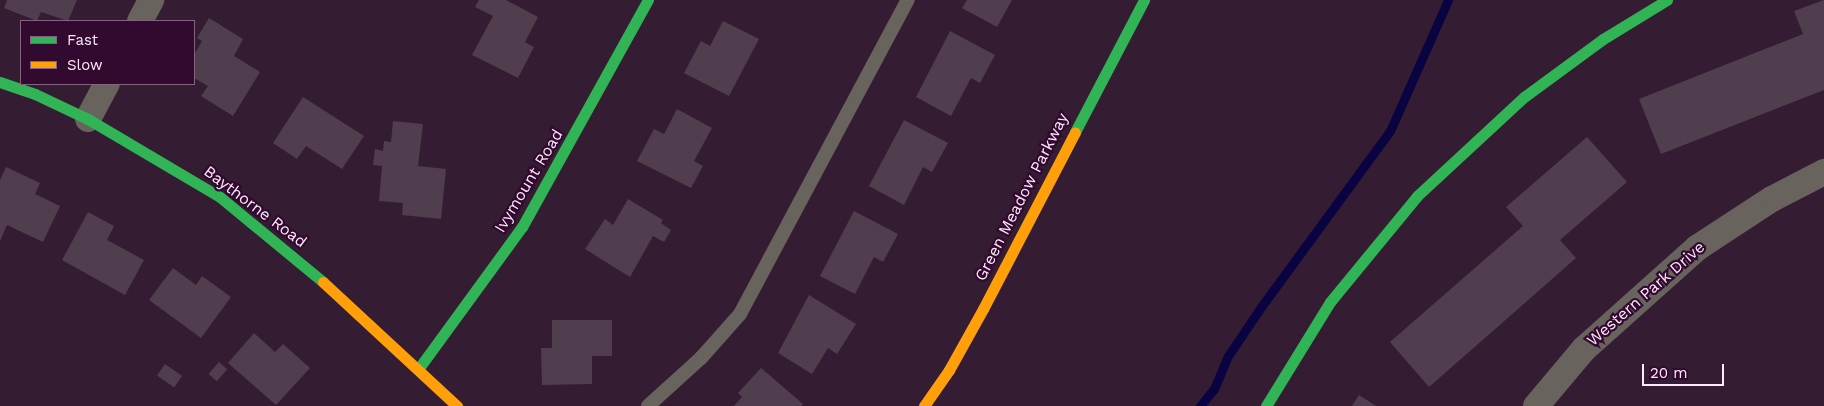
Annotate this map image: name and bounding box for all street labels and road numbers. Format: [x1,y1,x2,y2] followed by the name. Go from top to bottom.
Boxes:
[971,110,1073,284] street label: Green Meadow Parkway
[491,126,567,236] street label: Ivymount Road
[200,162,310,252] street label: Baythorne Road
[1583,238,1709,350] street label: Western Park Drive

